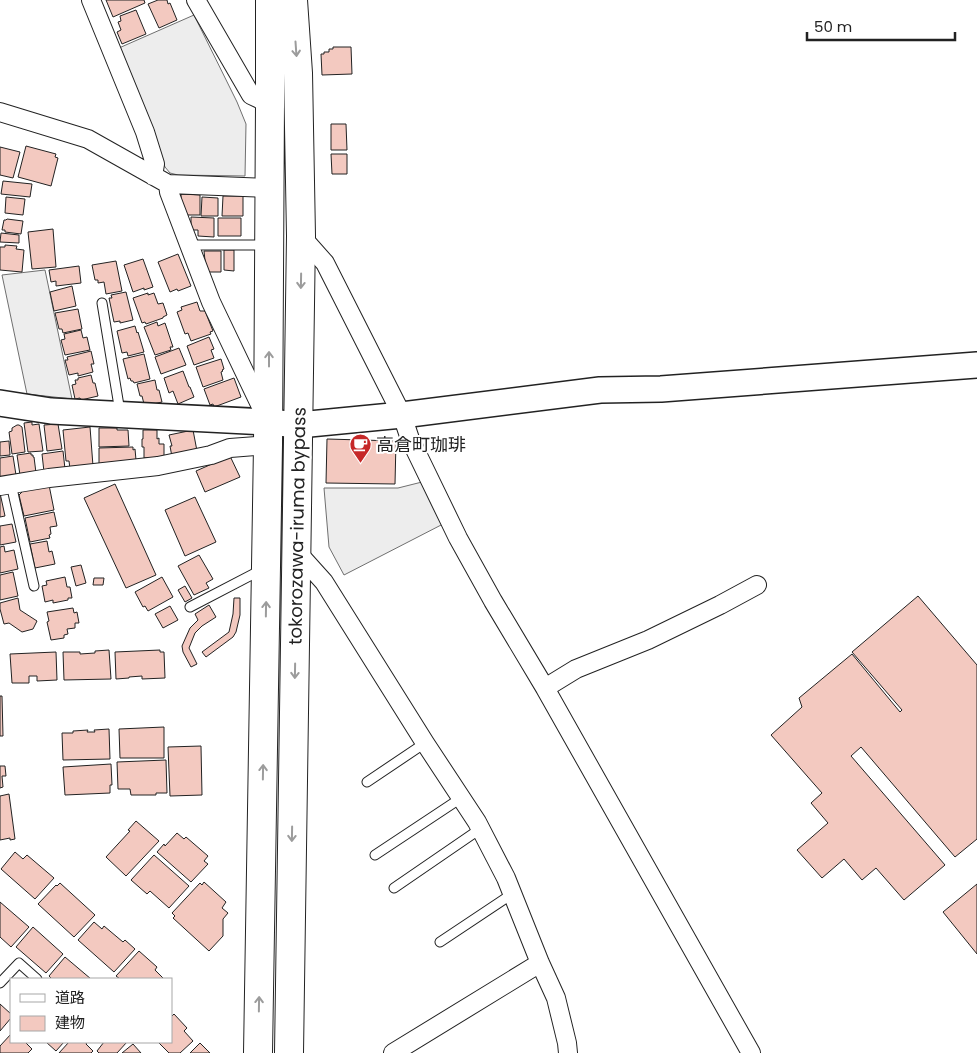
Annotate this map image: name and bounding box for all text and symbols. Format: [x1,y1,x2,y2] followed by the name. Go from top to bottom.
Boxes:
[807,10,954,42] scale bar
[814,16,852,37] text: 50 m
[292,40,301,56] one-way arrow
[296,272,306,289] one-way arrow
[264,352,273,368] one-way arrow
[282,407,312,645] street label: tokorozawa-iruma bypass
[348,432,372,463] cafe icon: 高倉町珈琲
[376,432,466,457] place label: 高倉町珈琲
[261,602,270,618] one-way arrow
[290,662,300,679] one-way arrow
[258,764,268,780] one-way arrow
[288,825,297,841] one-way arrow
[10,978,172,1043] legend
[55,987,85,1008] text: 道路
[254,997,264,1013] one-way arrow
[55,1012,85,1033] text: 建物

